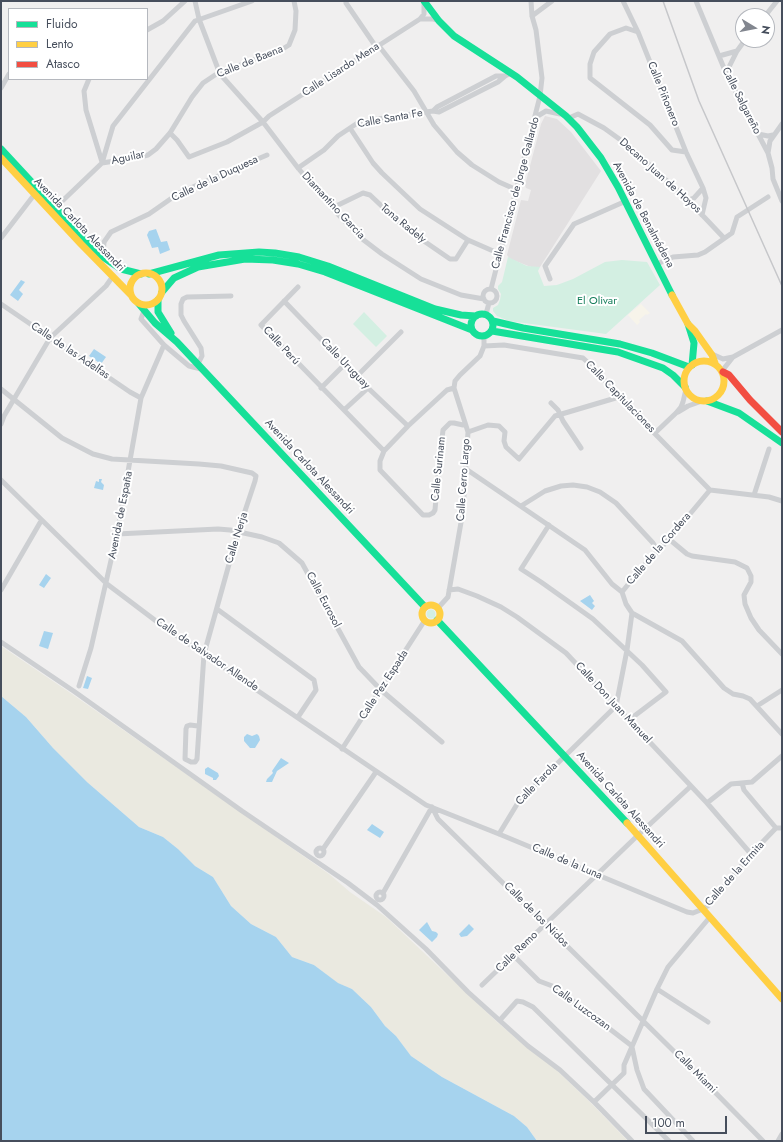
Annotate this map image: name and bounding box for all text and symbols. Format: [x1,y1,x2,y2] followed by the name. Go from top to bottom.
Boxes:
[8,8,148,80] legend
[735,8,775,48] north arrow
[46,15,78,33] text: Fluido
[757,24,774,36] text: N
[46,35,73,53] text: Lento
[300,40,382,100] street label: Calle Lisardo Mena
[215,43,285,81] street label: Calle de Baena
[46,55,80,73] text: Atasco
[644,60,682,128] street label: Calle Piñonero
[718,65,764,137] street label: Calle Salgareño
[356,107,424,131] street label: Calle Santa Fe
[489,115,543,271] street label: Calle Francisco de Jorge Gallardo
[616,136,704,216] street label: Decano Juan de Hoyos
[110,148,146,168] street label: Aguilar
[170,153,260,205] street label: Calle de la Duquesa
[609,160,677,270] street label: Avenida de Benalmádena
[299,170,367,242] street label: Diamantino Garcia
[31,175,127,275] street label: Avenida Carlota Alessandri
[377,202,429,246] street label: Tona Radely
[577,294,617,308] park label: El Olivar
[28,320,112,382] street label: Calle de las Adelfas
[260,324,302,368] street label: Calle Perú
[318,336,372,392] street label: Calle Uruguay
[582,358,658,436] street label: Calle Capitulaciones
[261,417,357,517] street label: Avenida Carlota Alessandri
[429,436,449,502] street label: Calle Surinam
[455,438,473,522] street label: Calle Cerro Largo
[106,470,136,560] street label: Avenida de España
[624,510,694,588] street label: Calle de la Cordera
[223,511,251,565] street label: Calle Nerja
[303,570,343,630] street label: Calle Eurosol
[153,616,261,694] street label: Calle de Salvador Allende
[357,648,411,722] street label: Calle Pez Espada
[572,660,654,746] street label: Calle Don Juan Manuel
[573,749,667,851] street label: Avenida Carlota Alessandri
[513,760,561,808] street label: Calle Farola
[703,839,767,909] street label: Calle de la Ermita
[530,841,604,883] street label: Calle de la Luna
[501,880,571,950] street label: Calle de los Nidos
[493,929,541,975] street label: Calle Remo
[549,982,613,1034] street label: Calle Luzcozan
[671,1048,719,1096] street label: Calle Miami
[647,1108,729,1134] scale bar
[652,1114,685,1132] text: 100 m

